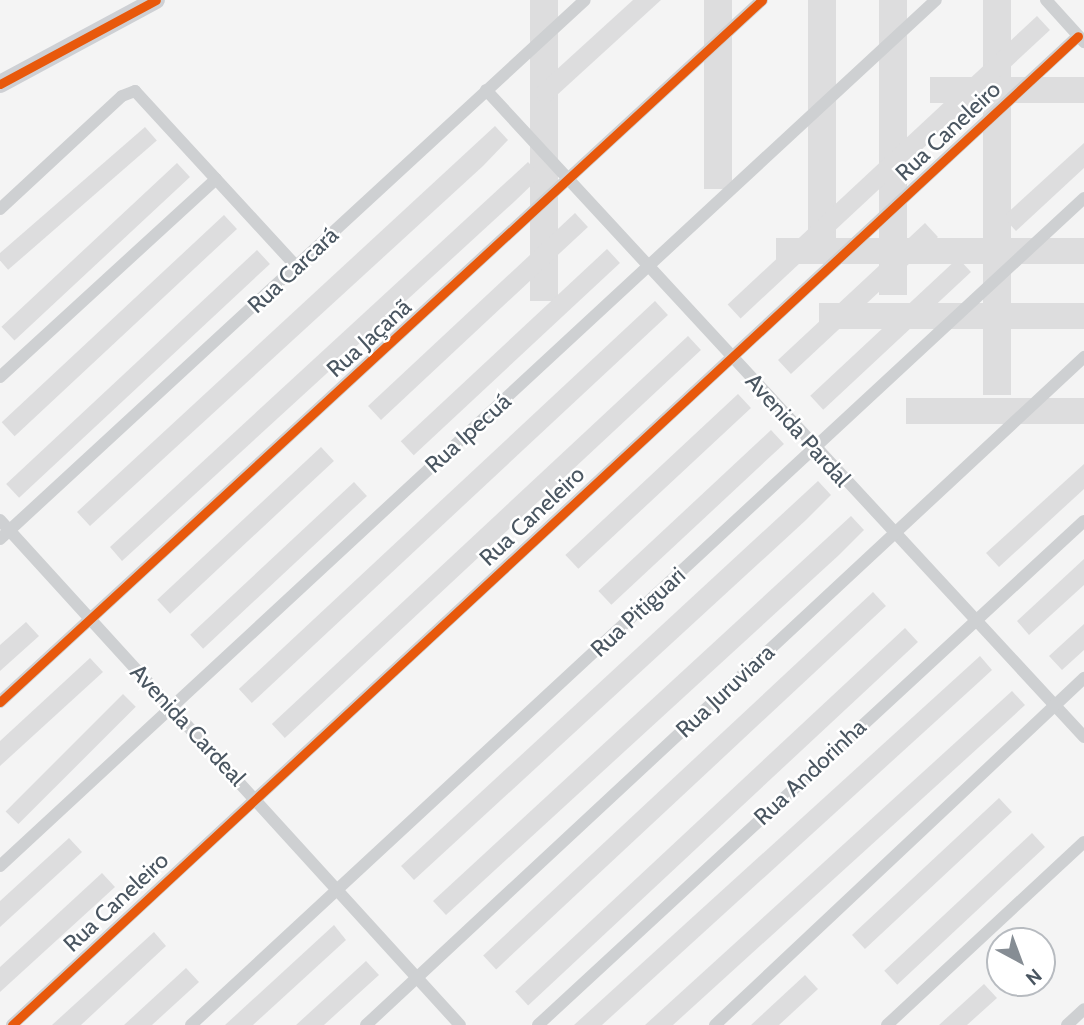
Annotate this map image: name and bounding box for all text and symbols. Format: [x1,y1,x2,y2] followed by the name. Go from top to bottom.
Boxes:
[890,75,1006,187] street label: Rua Caneleiro
[242,221,344,319] street label: Rua Carcará
[321,293,417,383] street label: Rua Jaçanã
[740,368,856,492] street label: Avenida Pardal
[420,387,516,479] street label: Rua Ipecuá
[474,460,590,572] street label: Rua Caneleiro
[585,561,691,663] street label: Rua Pitiguari
[670,639,780,743] street label: Rua Juruviara
[125,658,251,792] street label: Avenida Cardeal
[748,713,872,831] street label: Rua Andorinha
[58,846,174,958] street label: Rua Caneleiro
[986,927,1056,997] north arrow
[1021,964,1046,990] text: N

